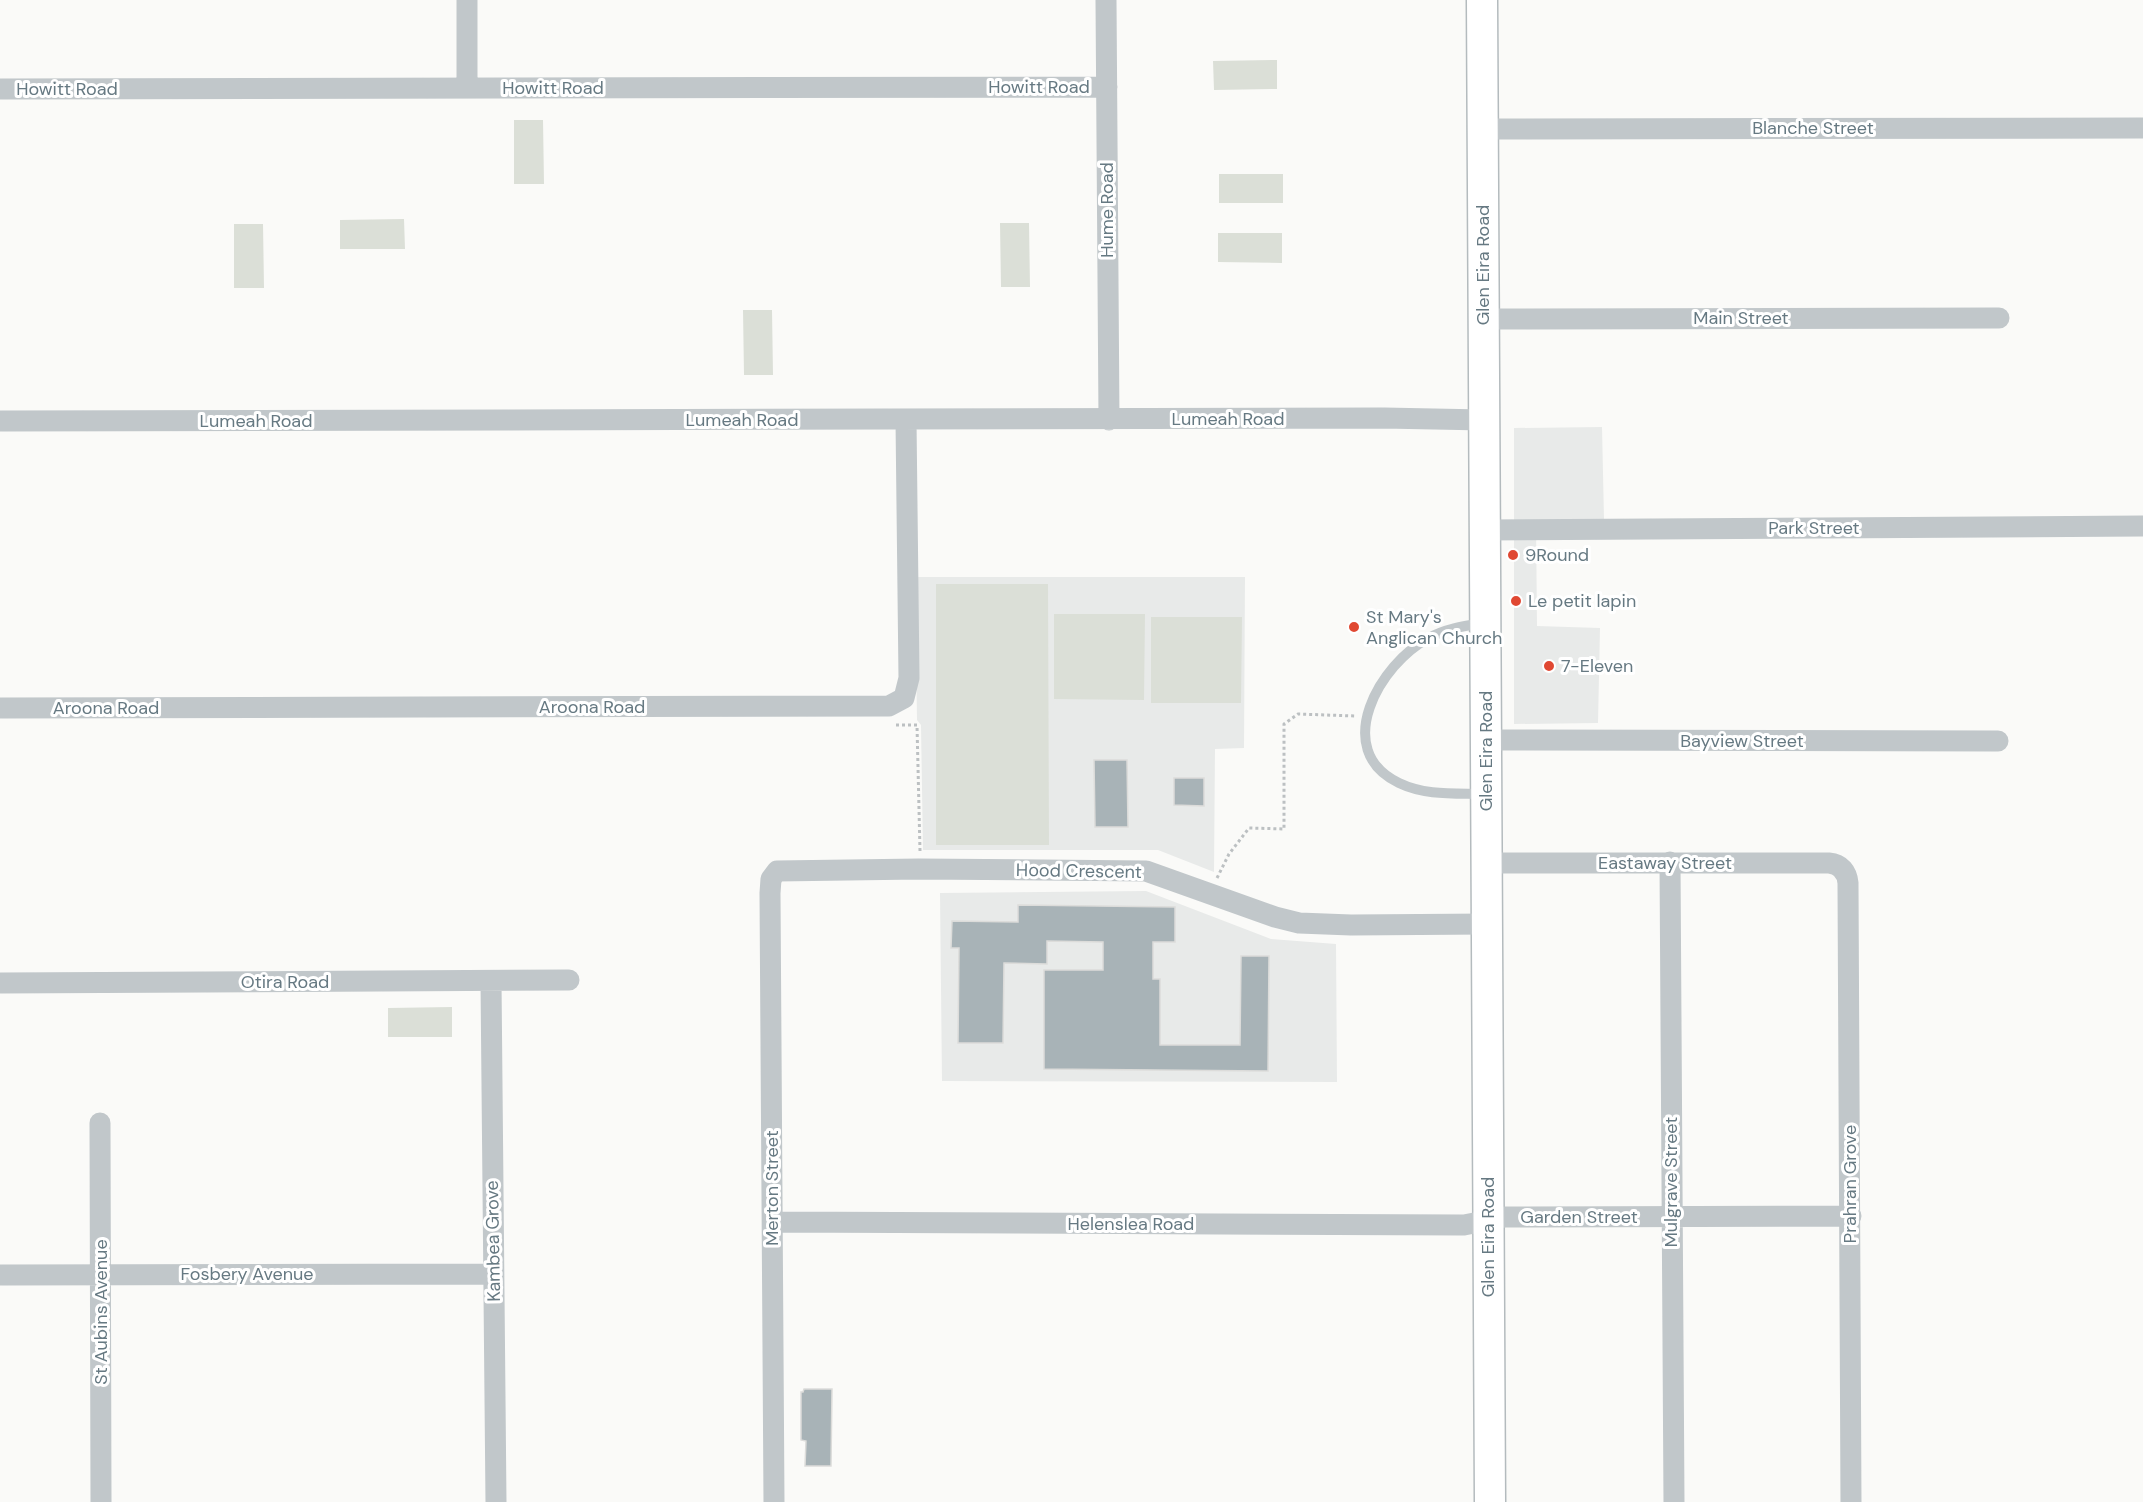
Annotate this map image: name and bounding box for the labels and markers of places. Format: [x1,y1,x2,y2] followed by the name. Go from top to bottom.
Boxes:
[1525,543,1589,567] place label: 9Round
[1506,548,1520,562] marker: 9Round
[1528,589,1636,613] place label: Le petit lapin
[1509,594,1523,608] marker: Le petit lapin
[1366,605,1502,650] place label: St Mary's Anglican Church
[1347,620,1361,634] marker: St Mary's Anglican Church
[1561,654,1633,678] place label: 7-Eleven
[1542,659,1556,673] marker: 7-Eleven

